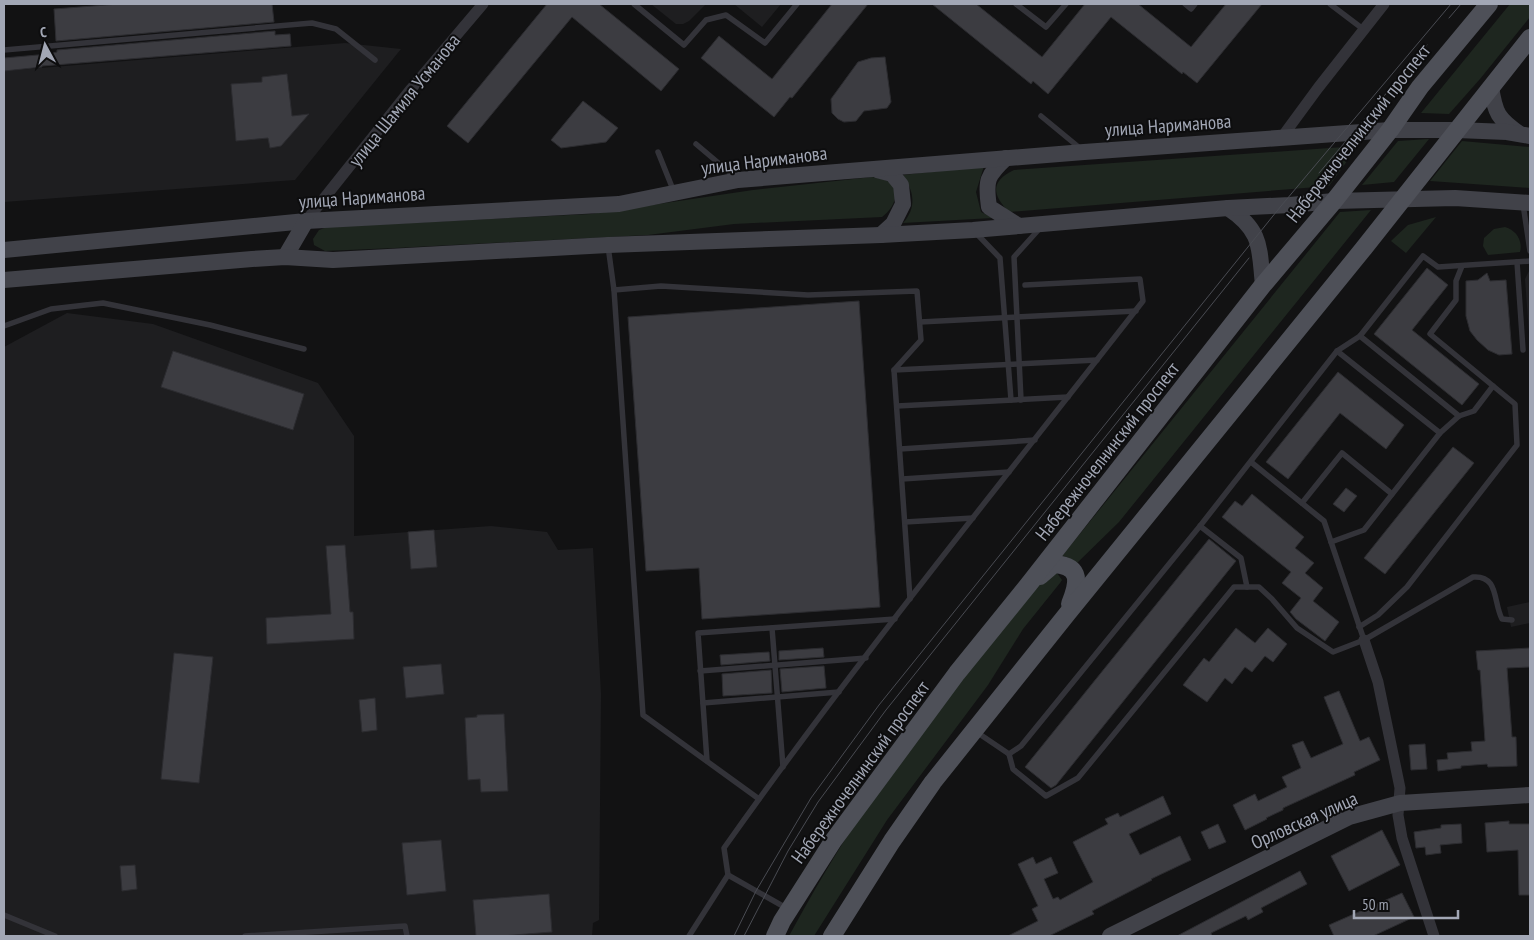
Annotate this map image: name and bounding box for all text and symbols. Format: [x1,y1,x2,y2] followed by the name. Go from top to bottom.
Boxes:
[20,20,70,70] north arrow
[39,23,48,41] text: С
[343,29,465,171] street label: улица Шамиля Усманова
[1281,38,1436,227] street label: Набережночелнинский проспект
[1104,109,1232,141] street label: улица Нариманова
[700,140,828,180] street label: улица Нариманова
[298,181,426,213] street label: улица Нариманова
[1030,356,1185,545] street label: Набережночелнинский проспект
[786,675,935,868] street label: Набережночелнинский проспект
[1247,786,1361,854] street label: Орловская улица
[1354,888,1458,920] scale bar
[1362,895,1388,914] text: 50 m

